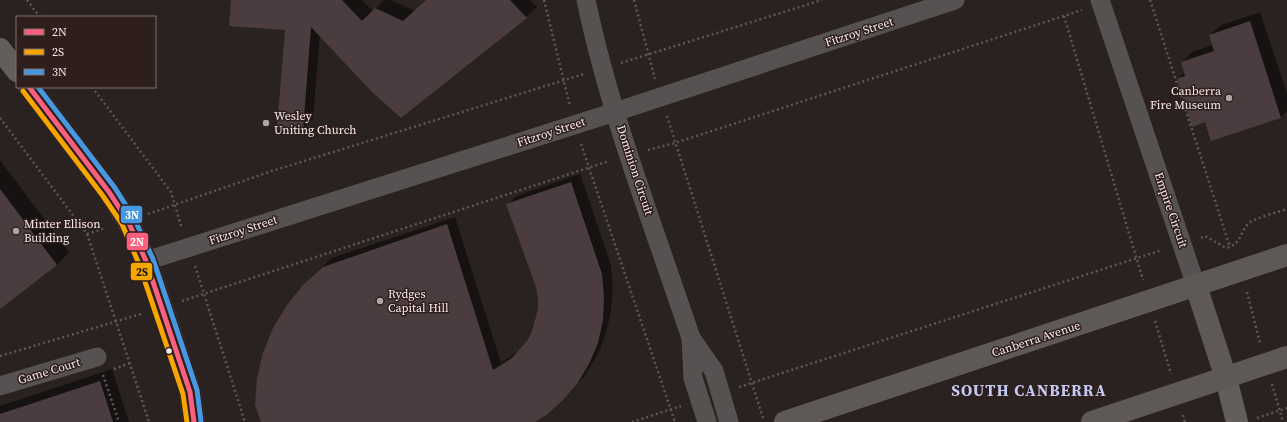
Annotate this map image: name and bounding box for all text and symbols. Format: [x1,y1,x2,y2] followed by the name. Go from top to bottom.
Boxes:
[823,13,895,51] street label: Fitzroy Street
[16,16,156,88] legend
[52,24,67,40] text: 2N
[52,44,64,60] text: 2S
[52,64,67,80] text: 3N
[1150,83,1222,113] place label: Canberra Fire Museum
[1224,93,1234,103] marker: Canberra Fire Museum
[274,108,357,138] place label: Wesley Uniting Church
[515,113,587,151] street label: Fitzroy Street
[261,118,271,128] marker: Wesley Uniting Church
[613,123,657,217] street label: Dominion Circuit
[1151,170,1191,250] street label: Empire Circuit
[120,205,143,224] line badge: 3N
[125,208,139,223] text: 3N
[207,211,279,249] street label: Fitzroy Street
[24,216,101,246] place label: Minter Ellison Building
[11,226,21,236] marker: Minter Ellison Building
[126,232,149,251] line badge: 2N
[130,235,144,250] text: 2N
[130,262,153,281] line badge: 2S
[136,265,148,280] text: 2S
[388,286,449,316] place label: Rydges Capital Hill
[375,296,385,306] marker: Rydges Capital Hill
[990,317,1082,361] street label: Canberra Avenue
[164,346,174,356] unlabelled marker
[16,354,82,388] street label: Game Court
[951,379,1107,401] district label: SOUTH CANBERRA

